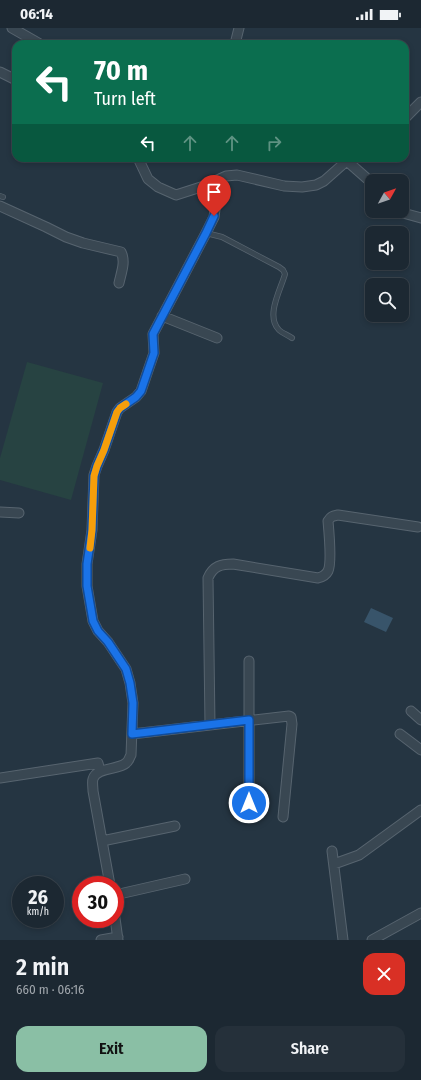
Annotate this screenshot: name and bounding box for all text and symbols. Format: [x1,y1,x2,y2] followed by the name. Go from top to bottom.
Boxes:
[20,5,53,23] text: 06:14
[94,54,148,87] text: 70 m
[28,56,80,108] icon: left
[94,88,156,110] text: Turn left
[137,132,159,154] icon: left
[179,132,201,154] icon: ahead
[221,132,243,154] icon: ahead
[263,132,285,154] icon: right
[365,174,409,218] north arrow
[365,174,409,322] map controls
[197,175,231,216] pin
[203,181,225,203] icon: arrive
[365,226,409,270] button: sound
[365,278,409,322] button: search
[228,782,270,824] position arrow
[72,876,124,928] speed limit sign: 30
[28,885,48,909] text: 26
[27,906,49,918] text: km/h
[16,953,69,981] text: 2 min
[363,953,405,995] button: close
[16,982,85,997] text: 660 m · 06:16
[16,1026,207,1072] button: Exit
[215,1026,405,1072] button: Share

